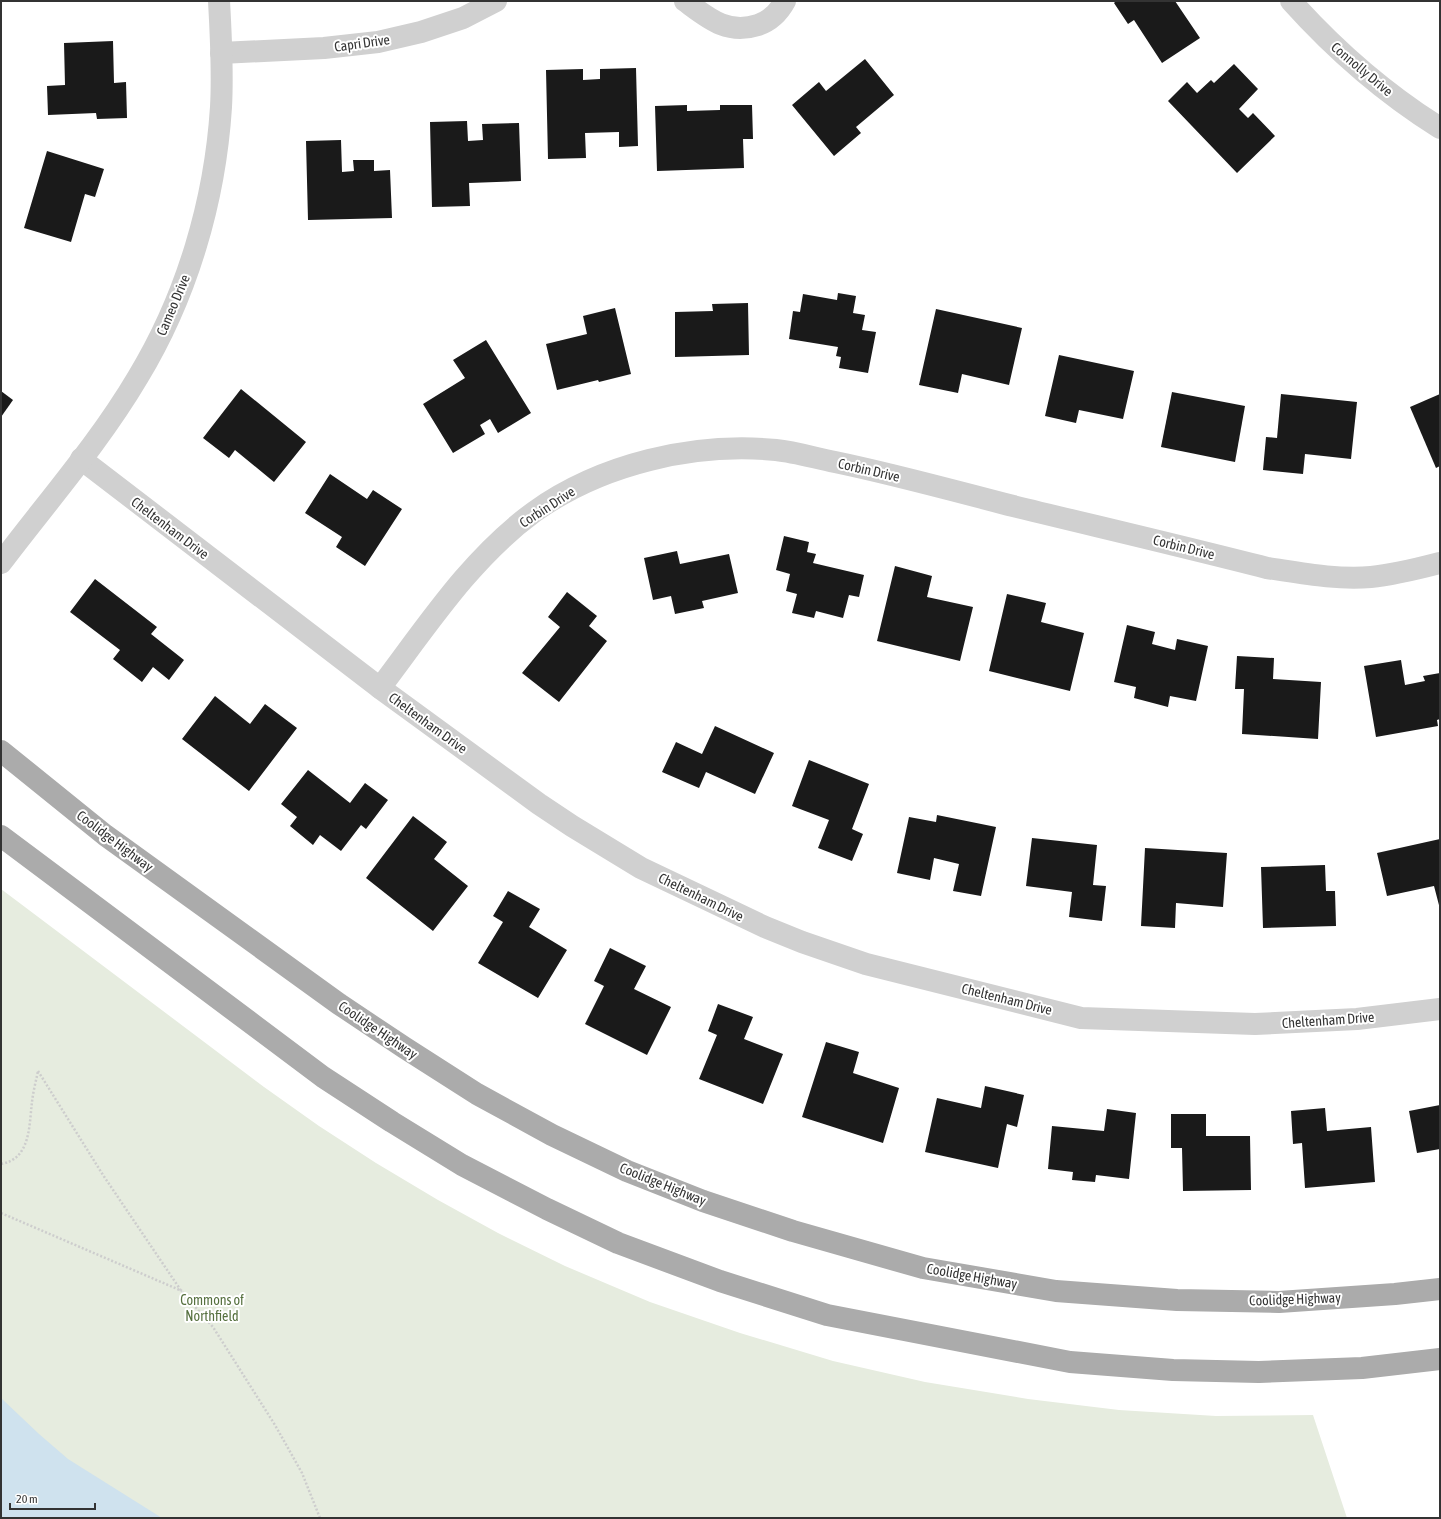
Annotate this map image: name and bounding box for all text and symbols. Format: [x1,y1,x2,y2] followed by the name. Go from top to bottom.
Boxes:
[333,31,391,55] street label: Capri Drive
[1328,39,1396,99] street label: Connolly Drive
[153,272,193,338] street label: Cameo Drive
[837,455,901,485] street label: Corbin Drive
[516,483,578,531] street label: Corbin Drive
[128,494,212,562] street label: Cheltenham Drive
[1152,532,1216,562] street label: Corbin Drive
[386,689,470,757] street label: Cheltenham Drive
[74,807,157,875] street label: Coolidge Highway
[656,869,746,925] street label: Cheltenham Drive
[960,980,1054,1018] street label: Cheltenham Drive
[336,998,421,1062] street label: Coolidge Highway
[1281,1009,1375,1031] street label: Cheltenham Drive
[617,1159,709,1209] street label: Coolidge Highway
[925,1260,1019,1292] street label: Coolidge Highway
[1249,1289,1341,1309] street label: Coolidge Highway
[180,1292,244,1324] park label: Commons of Northfield
[10,1485,95,1511] scale bar
[16,1492,38,1506] text: 20 m

